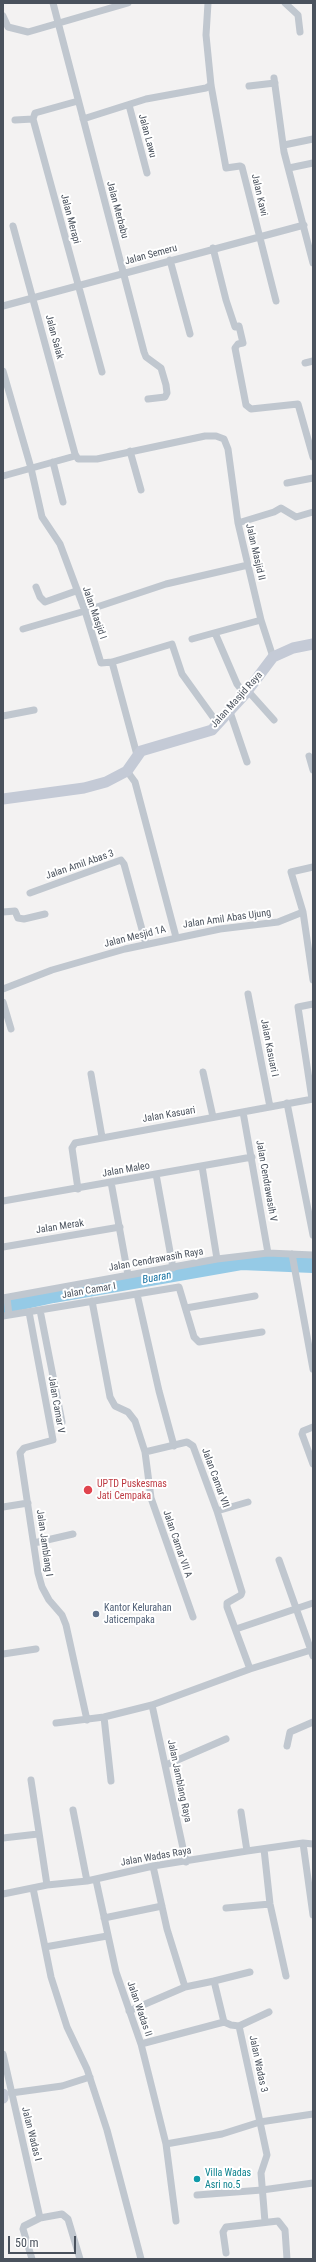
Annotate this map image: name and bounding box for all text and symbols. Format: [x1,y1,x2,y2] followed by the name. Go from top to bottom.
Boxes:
[135,113,159,159] street label: Jalan Lawu
[248,173,270,217] street label: Jalan Kawi
[104,180,130,240] street label: Jalan Merbabu
[58,193,82,245] street label: Jalan Merapi
[123,242,179,268] street label: Jalan Semeru
[42,314,66,360] street label: Jalan Salak
[243,523,267,581] street label: Jalan Masjid II
[79,585,109,641] street label: Jalan Masjid I
[209,669,265,731] street label: Jalan Masjid Raya
[44,848,116,882] street label: Jalan Amil Abas 3
[182,907,272,931] street label: Jalan Amil Abas Ujung
[103,924,167,950] street label: Jalan Mesjid 1A
[258,1018,280,1078] street label: Jalan Kasuari I
[142,1104,196,1126] street label: Jalan Kasuari
[253,1139,279,1223] street label: Jalan Cendrawasih V
[101,1160,151,1180] street label: Jalan Maleo
[35,1217,85,1237] street label: Jalan Merak
[108,1246,204,1274] street label: Jalan Cendrawasih Raya
[141,1269,173,1287] water label: Buaran
[61,1280,117,1302] street label: Jalan Camar I
[45,1376,67,1434] street label: Jalan Camar V
[199,1447,231,1509] street label: Jalan Camar VII
[97,1478,167,1502] place label: UPTD Puskesmas Jati Cempaka
[82,1484,94,1496] marker: UPTD Puskesmas Jati Cempaka
[33,1509,55,1577] street label: Jalan Jamblang I
[160,1509,194,1579] street label: Jalan Camar VII A
[104,1602,172,1626] place label: Kantor Kelurahan Jaticempaka
[91,1609,101,1619] marker: Kantor Kelurahan Jaticempaka
[164,1739,194,1823] street label: Jalan Jamblang Raya
[120,1845,192,1869] street label: Jalan Wadas Raya
[124,1980,154,2038] street label: Jalan Wadas II
[246,2035,270,2093] street label: Jalan Wadas 3
[19,2106,43,2162] street label: Jalan Wadas I
[205,2167,251,2190] place label: Villa Wadas Asri no.5
[192,2174,202,2184] marker: Villa Wadas Asri no.5
[10,2228,78,2254] scale bar
[15,2236,39,2250] text: 50 m

